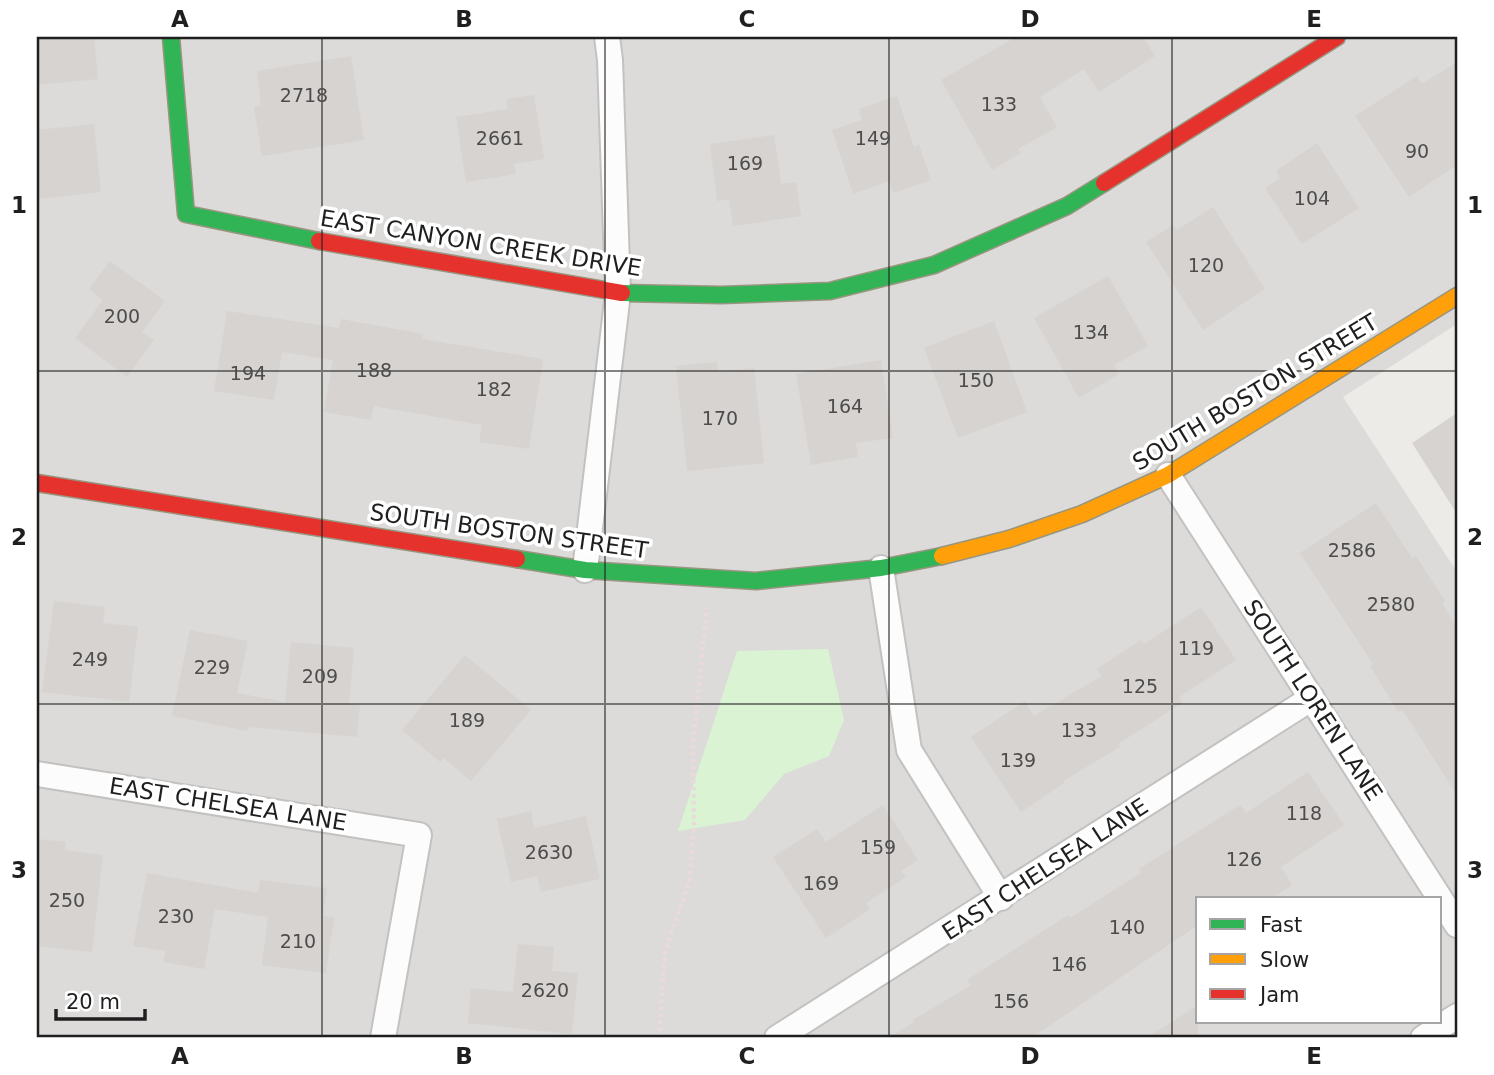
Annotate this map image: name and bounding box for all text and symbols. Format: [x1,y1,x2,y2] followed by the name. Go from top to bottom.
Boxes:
[171,6,189,32] text: A
[455,6,473,32] text: B
[739,6,755,32] text: C
[1020,6,1040,32] text: D
[1306,6,1322,32] text: E
[280,84,328,106] house number: 2718
[981,93,1017,115] house number: 133
[476,127,524,149] house number: 2661
[855,127,891,149] house number: 149
[1405,140,1429,162] house number: 90
[727,152,763,174] house number: 169
[1294,187,1330,209] house number: 104
[11,192,27,218] text: 1
[1467,192,1483,218] text: 1
[319,205,643,281] street label: EAST CANYON CREEK DRIVE
[1188,254,1224,276] house number: 120
[104,305,140,327] house number: 200
[1128,308,1383,475] street label: SOUTH BOSTON STREET
[1073,321,1109,343] house number: 134
[356,359,392,381] house number: 188
[230,362,266,384] house number: 194
[958,369,994,391] house number: 150
[476,378,512,400] house number: 182
[827,395,863,417] house number: 164
[702,407,738,429] house number: 170
[368,499,651,564] street label: SOUTH BOSTON STREET
[11,524,27,550] text: 2
[1467,524,1483,550] text: 2
[1328,539,1376,561] house number: 2586
[1367,593,1415,615] house number: 2580
[1238,595,1388,805] street label: SOUTH LOREN LANE
[1178,637,1214,659] house number: 119
[72,648,108,670] house number: 249
[194,656,230,678] house number: 229
[302,665,338,687] house number: 209
[1122,675,1158,697] house number: 125
[449,709,485,731] house number: 189
[1061,719,1097,741] house number: 133
[1000,749,1036,771] house number: 139
[107,772,349,836] street label: EAST CHELSEA LANE
[937,793,1153,945] street label: EAST CHELSEA LANE
[1286,802,1322,824] house number: 118
[860,836,896,858] house number: 159
[525,841,573,863] house number: 2630
[1226,848,1262,870] house number: 126
[11,857,27,883] text: 3
[1467,857,1483,883] text: 3
[803,872,839,894] house number: 169
[49,889,85,911] house number: 250
[1196,897,1442,1023] legend
[158,905,194,927] house number: 230
[1260,913,1302,937] text: Fast
[1109,916,1145,938] house number: 140
[280,930,316,952] house number: 210
[1260,948,1309,972] text: Slow
[1051,953,1087,975] house number: 146
[56,977,145,1021] scale bar
[521,979,569,1001] house number: 2620
[1258,983,1300,1007] text: Jam
[66,990,120,1014] text: 20 m
[993,990,1029,1012] house number: 156
[171,1043,189,1069] text: A
[455,1043,473,1069] text: B
[739,1043,755,1069] text: C
[1020,1043,1040,1069] text: D
[1306,1043,1322,1069] text: E

